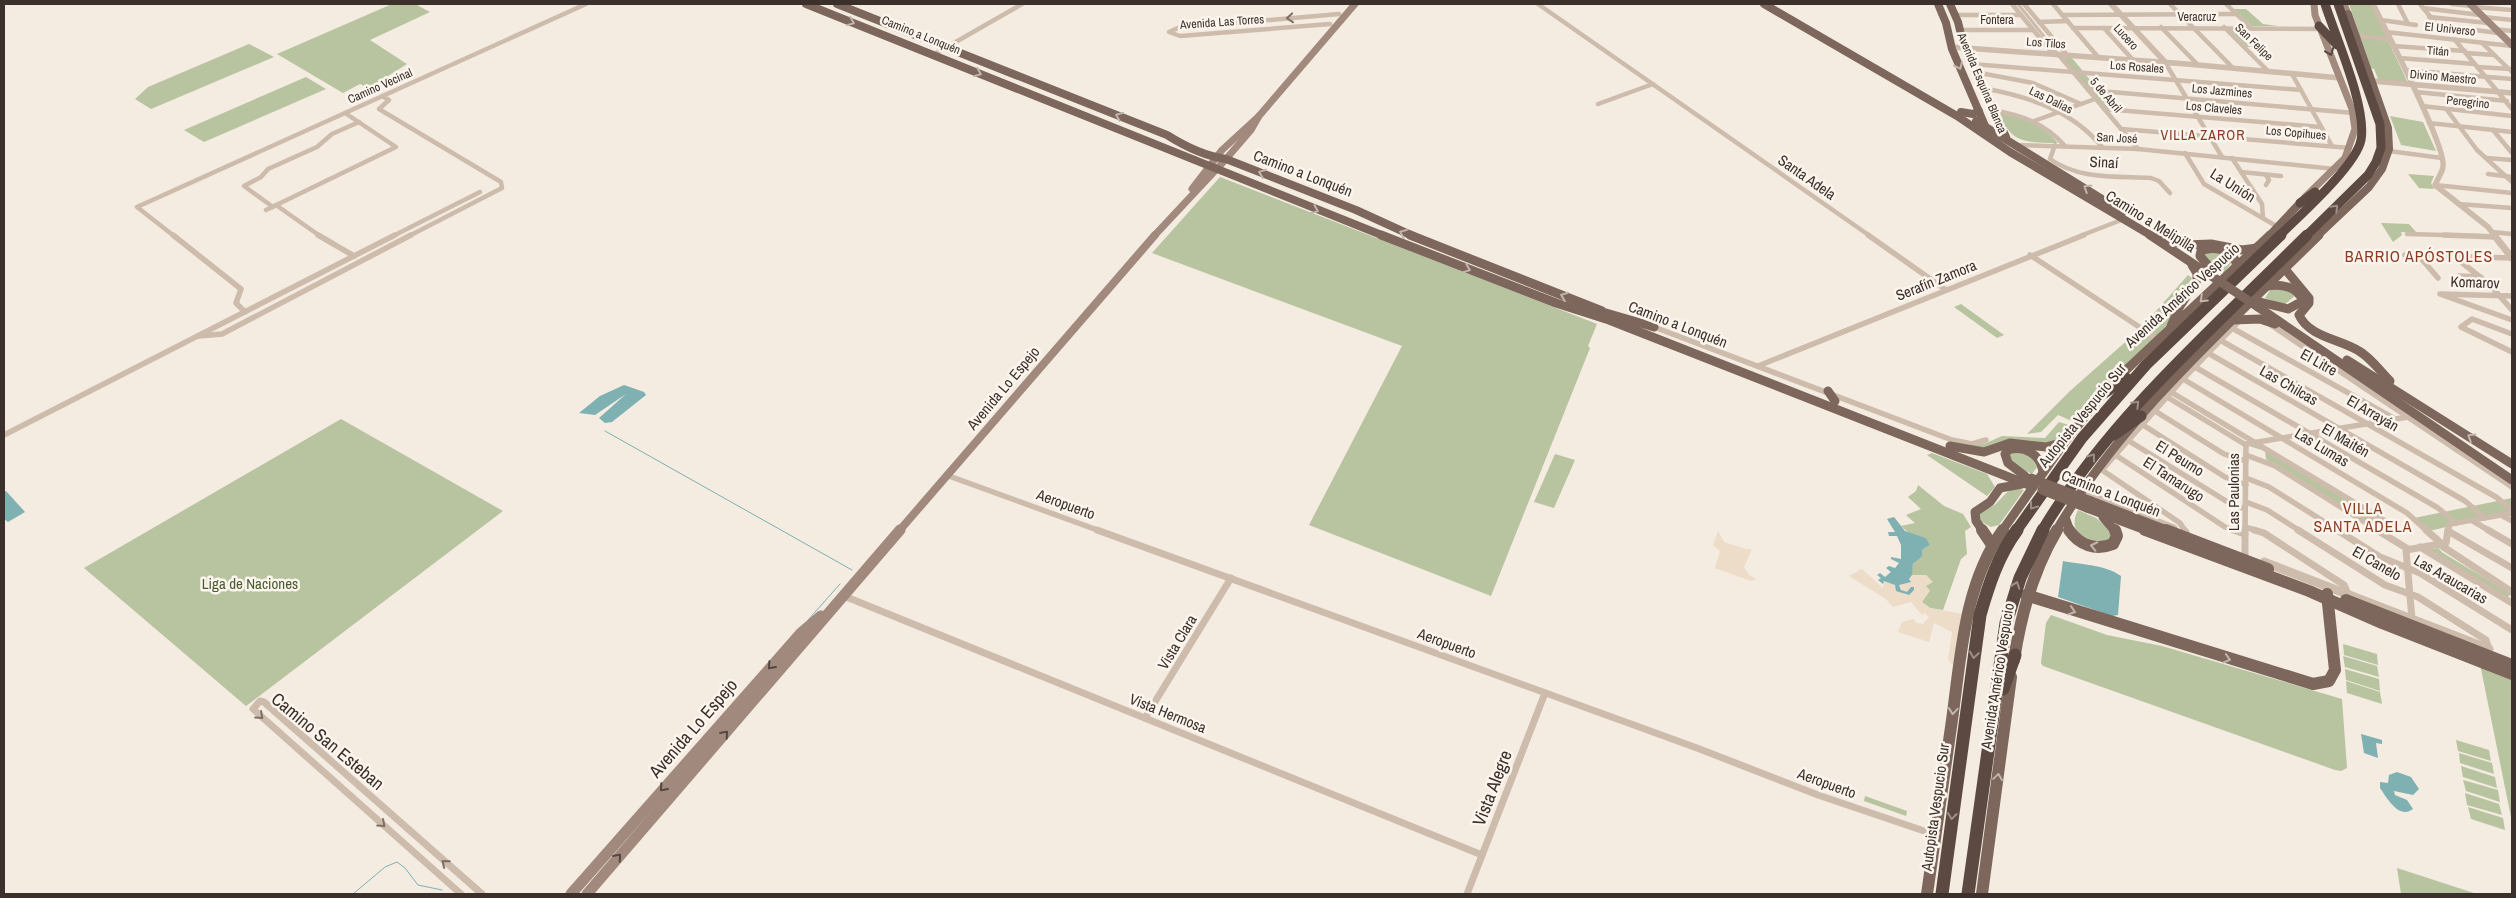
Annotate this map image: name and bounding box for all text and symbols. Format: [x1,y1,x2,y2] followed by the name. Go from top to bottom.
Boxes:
[2178,9,2216,25] street label: Veracruz
[1178,11,1265,33] street label: Avenida Las Torres
[879,12,963,58] street label: Camino a Lonquén
[1286,12,1294,23] one-way arrow
[1980,12,2014,28] street label: Fontera
[847,16,855,26] one-way arrow
[2424,18,2476,40] street label: El Universo
[2110,20,2142,54] street label: Lucero
[2231,20,2277,64] street label: San Felipe
[1953,29,2011,136] street label: Avenida Esquina Blanca
[2026,34,2066,52] street label: Los Tilos
[2426,42,2450,60] street label: Titán
[2323,47,2334,56] one-way arrow
[2109,57,2165,77] street label: Los Rosales
[1953,61,1964,70] one-way arrow
[345,65,415,107] street label: Camino Vecinal
[2409,66,2477,88] street label: Divino Maestro
[973,67,982,78] one-way arrow
[2087,74,2125,116] street label: 5 de Abril
[2191,80,2253,102] street label: Los Jazmines
[2027,83,2075,117] street label: Las Dalias
[2446,92,2490,112] street label: Peregrino
[2185,98,2243,118] street label: Los Claveles
[1115,112,1124,122] one-way arrow
[2265,122,2327,144] street label: Los Copihues
[2160,126,2246,144] district label: VILLA ZAROR
[2096,129,2138,147] street label: San José
[1250,144,1356,202] street label: Camino a Lonquén
[1774,149,1840,205] street label: Santa Adela
[2089,151,2119,173] street label: Sinaí
[2206,163,2260,207] street label: La Unión
[1258,169,1267,179] one-way arrow
[2083,185,2092,195] one-way arrow
[2102,185,2200,257] street label: Camino a Melipilla
[1311,204,1319,214] one-way arrow
[2329,205,2338,214] one-way arrow
[1399,228,1408,239] one-way arrow
[2119,238,2244,353] street label: Avenida Américo Vespucio
[2345,245,2493,267] district label: BARRIO APÓSTOLES
[1892,254,1980,306] street label: Serafín Zamora
[1462,263,1471,273] one-way arrow
[2450,271,2501,293] street label: Komarov
[1560,292,1569,302] one-way arrow
[2199,293,2208,302] one-way arrow
[1625,295,1731,353] street label: Camino a Lonquén
[961,342,1044,435] street label: Avenida Lo Espejo
[2297,343,2341,381] street label: El Litre
[2033,358,2131,472] street label: Autopista Vespucio Sur
[2256,360,2322,410] street label: Las Chilcas
[2343,390,2403,436] street label: El Arrayán
[2130,401,2139,410] one-way arrow
[2318,418,2374,462] street label: El Maitén
[2291,423,2353,471] street label: Las Lumas
[2468,434,2477,443] one-way arrow
[2152,435,2208,481] street label: El Peumo
[2139,451,2209,507] street label: El Tamarugo
[2223,453,2244,531] street label: Las Paulonias
[2086,454,2095,463] one-way arrow
[2058,464,2164,522] street label: Camino a Lonquén
[1033,483,1098,524] street label: Aeropuerto
[2313,497,2413,537] district label: VILLA SANTA ADELA
[2030,501,2039,510] one-way arrow
[2090,541,2099,551] one-way arrow
[2349,541,2405,586] street label: El Canelo
[2410,549,2492,609] street label: Las Araucarias
[202,573,298,594] park label: Liga de Naciones
[2011,581,2021,590] one-way arrow
[1975,601,2019,751] street label: Avenida Américo Vespucio
[2067,605,2076,615] one-way arrow
[1152,610,1202,673] street label: Vista Clara
[1414,622,1479,663] street label: Aeropuerto
[1970,651,1980,660] one-way arrow
[2222,653,2231,663] one-way arrow
[768,661,777,670] one-way arrow
[642,673,743,784] street label: Avenida Lo Espejo
[266,686,390,796] street label: Camino San Esteban
[1126,688,1210,738] street label: Vista Hermosa
[1948,707,1959,715] one-way arrow
[255,710,264,719] one-way arrow
[719,731,728,740] one-way arrow
[1916,742,1954,873] street label: Autopista Vespucio Sur
[1466,746,1518,830] street label: Vista Alegre
[1794,762,1859,803] street label: Aeropuerto
[1992,772,2002,781] one-way arrow
[660,783,669,792] one-way arrow
[1947,812,1957,820] one-way arrow
[376,818,385,827] one-way arrow
[613,854,622,863] one-way arrow
[442,860,451,868] one-way arrow

